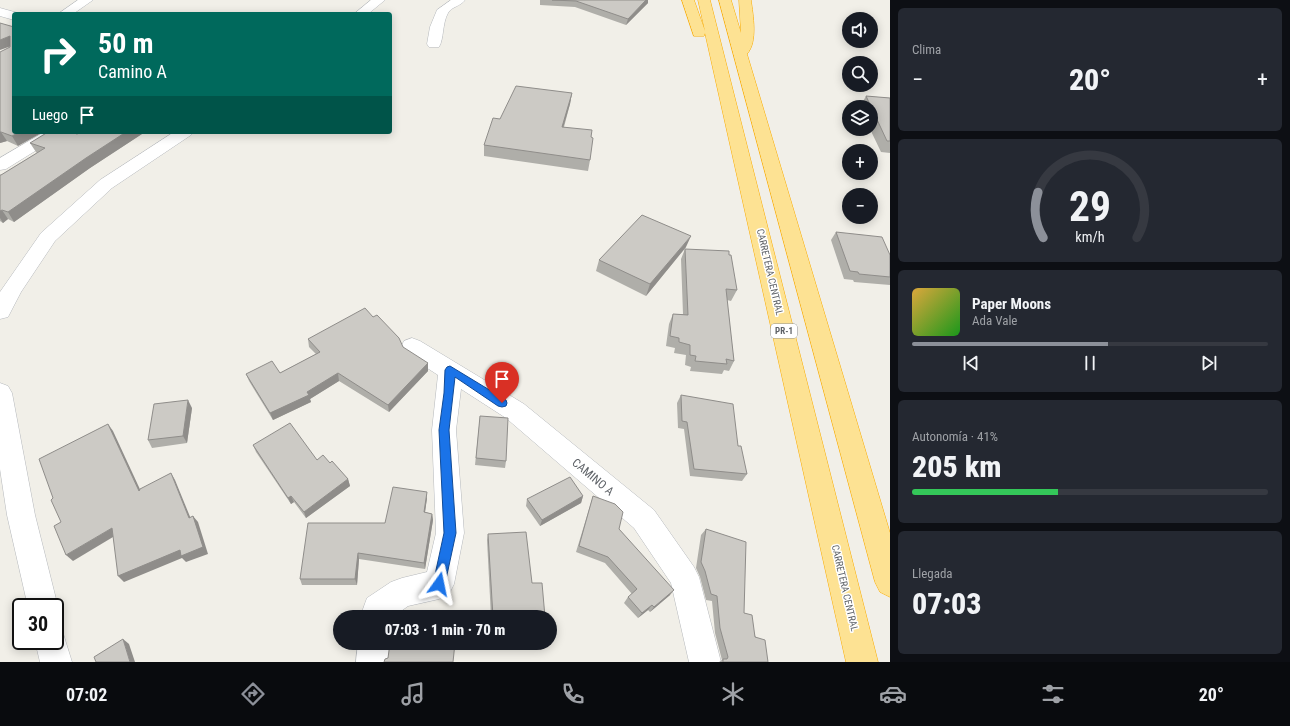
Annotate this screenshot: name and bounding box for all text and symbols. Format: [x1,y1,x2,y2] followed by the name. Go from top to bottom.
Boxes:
[842,12,878,224] map controls
[842,12,878,48] button: sound
[98,27,154,60] text: 50 m
[32,28,84,80] icon: right
[912,42,941,57] text: Clima
[842,56,878,92] button: search
[98,61,167,82] text: Camino A
[1069,62,1111,97] text: 20°
[912,67,923,92] text: −
[1257,67,1268,92] text: +
[842,100,878,136] button: layers
[76,104,98,126] icon: arrive
[32,106,68,124] text: Luego
[842,144,878,180] button: +
[1069,182,1111,231] text: 29
[842,188,878,224] button: −
[755,228,785,317] street label: CARRETERA CENTRAL
[1075,229,1105,245] text: km/h
[972,295,1051,313] text: Paper Moons
[972,313,1017,328] text: Ada Vale
[771,324,797,338] road number: PR-1
[960,352,982,374] icon: previous
[1079,352,1101,374] icon: pause
[1198,352,1220,374] icon: next
[485,362,519,403] pin
[491,368,513,390] icon: arrive
[912,429,998,444] text: Autonomía · 41%
[912,449,1001,484] text: 205 km
[569,456,617,499] street label: CAMINO A
[830,544,860,633] street label: CARRETERA CENTRAL
[418,563,460,605] position arrow
[912,566,953,581] text: Llegada
[912,586,981,621] text: 07:03
[12,598,64,650] speed limit sign: 30
[385,621,505,639] text: 07:03 · 1 min · 70 m
[239,680,267,708] icon: directions
[399,680,427,708] icon: music
[559,680,587,708] icon: phone
[719,680,747,708] icon: climate
[879,680,907,708] icon: car
[1039,680,1067,708] icon: filters
[66,684,107,705] text: 07:02
[1199,684,1224,705] text: 20°

